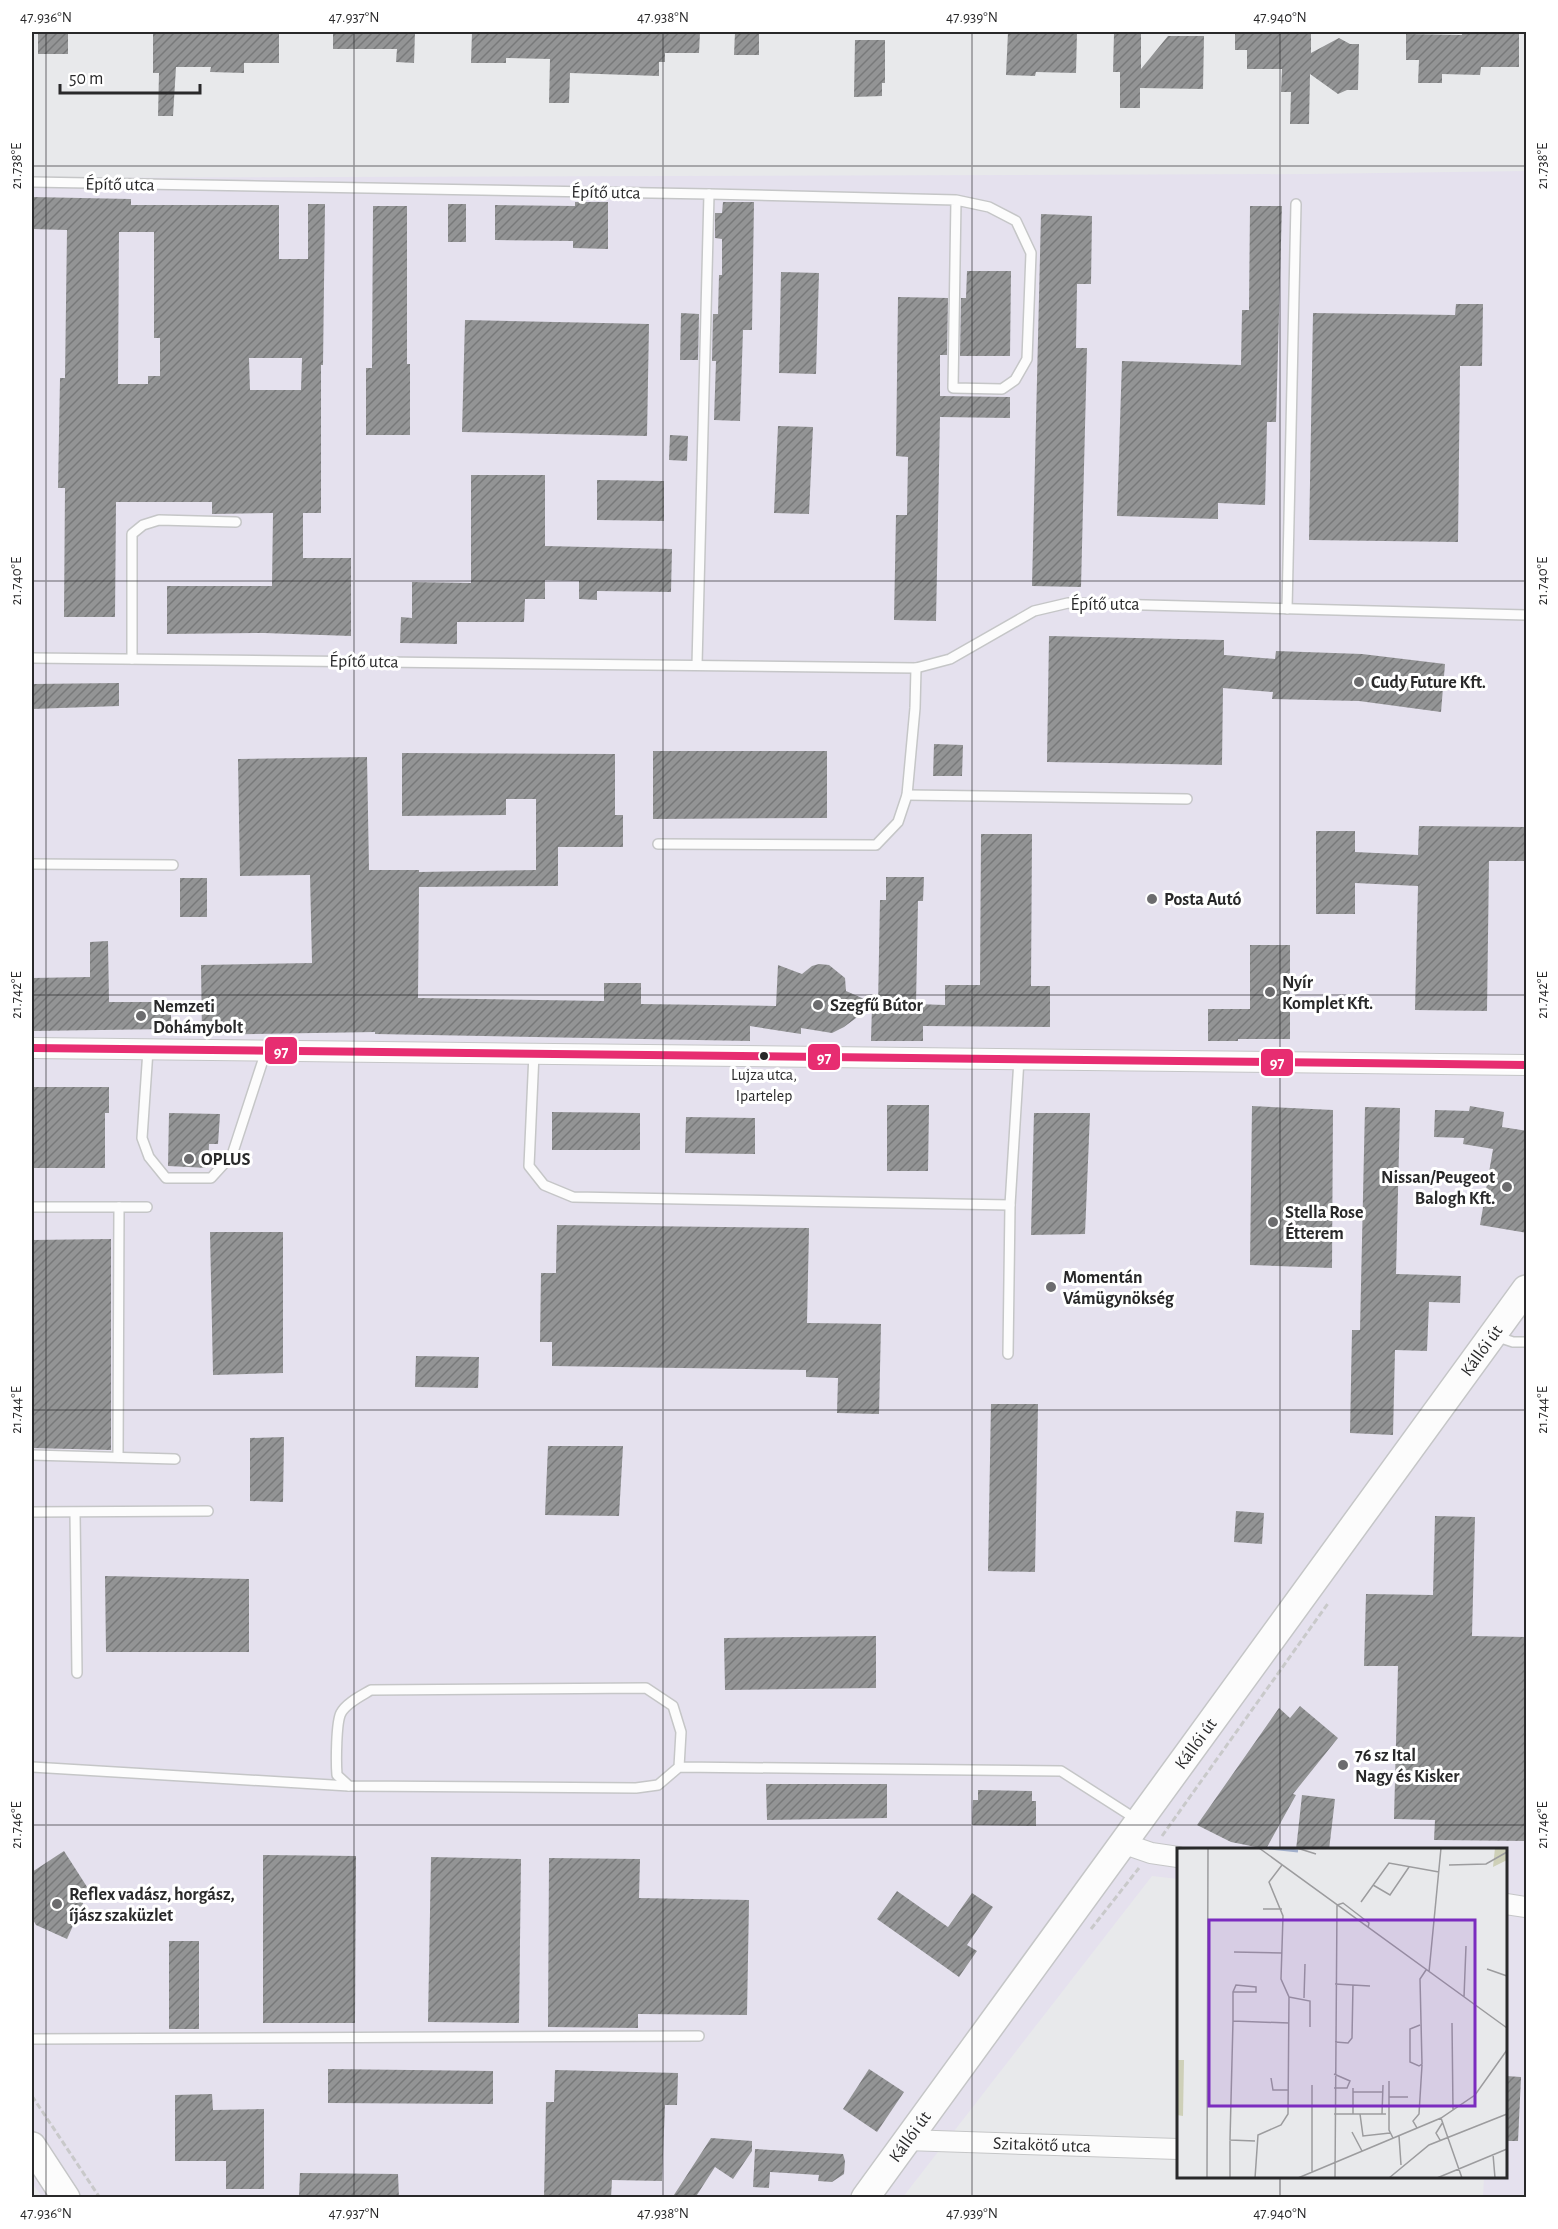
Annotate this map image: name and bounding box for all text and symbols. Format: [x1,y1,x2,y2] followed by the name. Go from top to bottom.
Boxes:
[20,10,72,25] text: 47.936°N
[328,10,380,25] text: 47.937°N
[637,10,689,25] text: 47.938°N
[946,10,998,25] text: 47.939°N
[1253,10,1307,25] text: 47.940°N
[60,57,200,95] scale bar
[69,70,103,88] text: 50 m
[9,143,24,189] text: 21.738°E
[1535,143,1550,189] text: 21.738°E
[85,172,155,195] street label: Építő utca
[571,180,641,203] street label: Építő utca
[9,557,24,605] text: 21.740°E
[1535,557,1550,605] text: 21.740°E
[1070,593,1140,614] street label: Építő utca
[329,649,399,672] street label: Építő utca
[1371,674,1486,692] place label: Cudy Future Kft.
[1352,675,1366,689] marker: Cudy Future Kft.
[1164,891,1241,909] place label: Posta Autó
[1145,892,1159,906] marker: Posta Autó
[9,971,24,1019] text: 21.742°E
[1535,971,1550,1019] text: 21.742°E
[1282,974,1373,1013] place label: Nyír Komplet Kft.
[1263,985,1277,999] marker: Nyír Komplet Kft.
[830,997,924,1015] place label: Szegfű Bútor
[153,998,243,1037] place label: Nemzeti Dohámybolt
[811,998,825,1012] marker: Szegfű Bútor
[134,1009,148,1023] marker: Nemzeti Dohámybolt
[264,1036,298,1065] line badge: 97
[807,1043,841,1071] line badge: 97
[274,1044,288,1060] text: 97
[1260,1048,1294,1077] line badge: 97
[758,1050,770,1062] marker: Lujza utca, Ipartelep
[817,1050,831,1066] text: 97
[1270,1055,1284,1071] text: 97
[731,1067,797,1104] place label: Lujza utca, Ipartelep
[201,1151,251,1169] place label: OPLUS
[182,1152,196,1166] marker: OPLUS
[1381,1169,1495,1208] place label: Nissan/Peugeot Balogh Kft.
[1500,1180,1514,1194] marker: Nissan/Peugeot Balogh Kft.
[1285,1204,1364,1243] place label: Stella Rose Étterem
[1266,1215,1280,1229] marker: Stella Rose Étterem
[1063,1269,1175,1308] place label: Momentán Vámügynökség
[1044,1280,1058,1294] marker: Momentán Vámügynökség
[1458,1322,1507,1380] street label: Kállói út
[9,1386,24,1434] text: 21.744°E
[1535,1386,1550,1434] text: 21.744°E
[1172,1715,1221,1773] street label: Kállói út
[1355,1747,1460,1786] place label: 76 sz Ital Nagy és Kisker
[1336,1758,1350,1772] marker: 76 sz Ital Nagy és Kisker
[9,1801,24,1849] text: 21.746°E
[1535,1801,1550,1849] text: 21.746°E
[1177,1848,1507,2178] inset map
[69,1886,235,1925] place label: Reflex vadász, horgász, íjász szaküzlet
[50,1897,64,1911] marker: Reflex vadász, horgász, íjász szaküzlet
[886,2108,935,2166] street label: Kállói út
[993,2135,1091,2156] street label: Szitakötő utca
[20,2206,72,2221] text: 47.936°N
[328,2206,380,2221] text: 47.937°N
[637,2206,689,2221] text: 47.938°N
[946,2206,998,2221] text: 47.939°N
[1253,2206,1307,2221] text: 47.940°N

